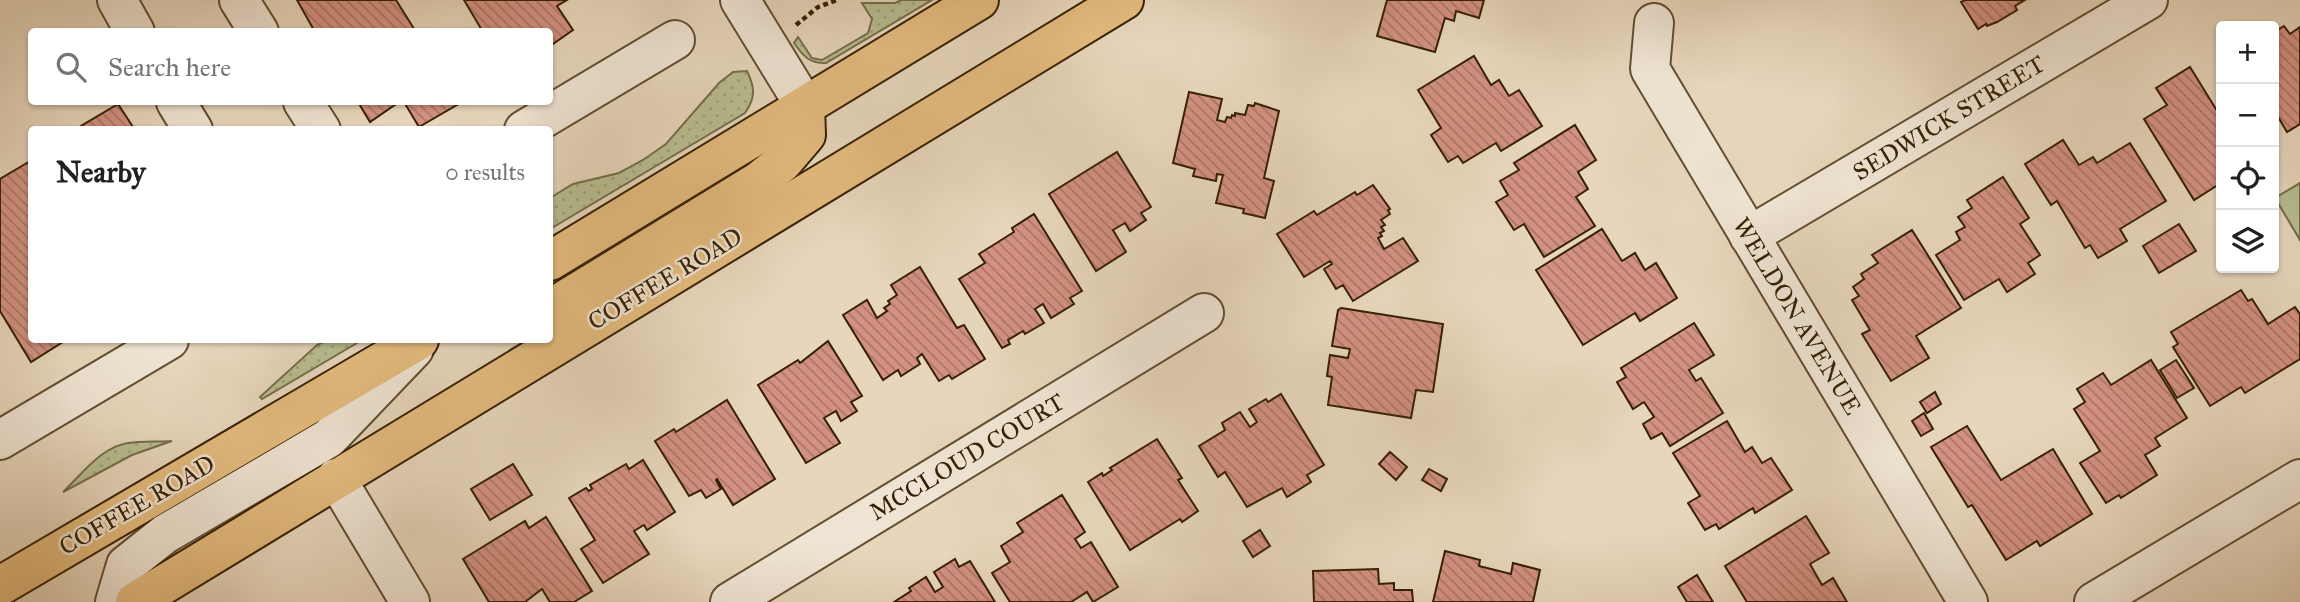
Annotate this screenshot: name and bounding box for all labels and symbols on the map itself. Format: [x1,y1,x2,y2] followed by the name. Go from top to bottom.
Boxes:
[1847,49,2051,187] street label: SEDWICK STREET
[1726,212,1868,420] street label: WELDON AVENUE
[582,221,748,337] street label: COFFEE ROAD
[864,387,1070,527] street label: MCCLOUD COURT
[54,448,220,562] street label: COFFEE ROAD

